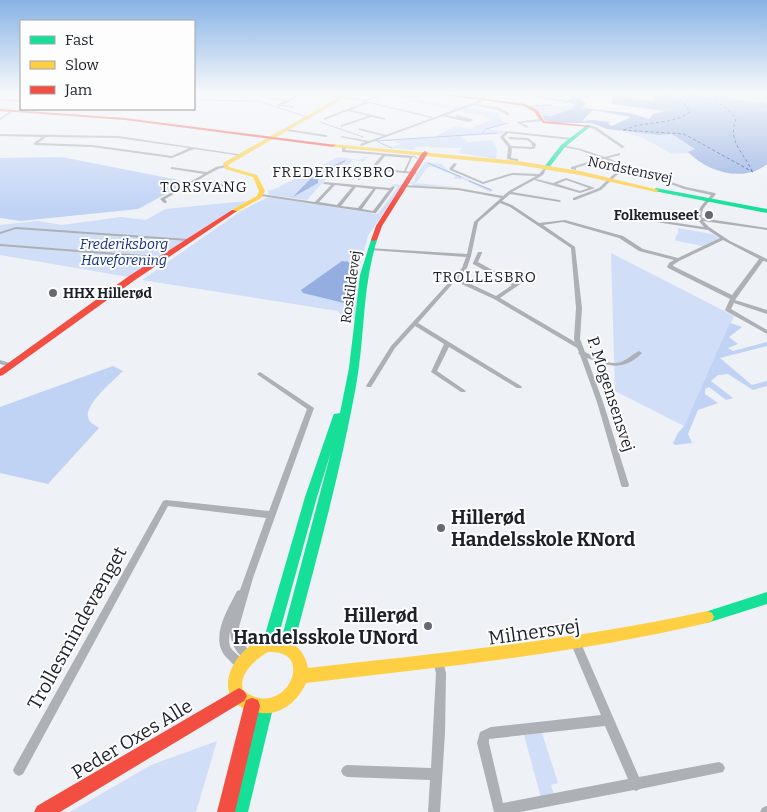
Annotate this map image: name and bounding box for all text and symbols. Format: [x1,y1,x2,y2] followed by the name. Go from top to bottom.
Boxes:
[20,20,195,110] legend
[65,31,94,49] text: Fast
[65,56,100,74] text: Slow
[64,81,93,99] text: Jam
[586,153,674,187] street label: Nordstensvej
[272,163,396,181] district label: FREDERIKSBRO
[160,178,248,196] district label: TORSVANG
[614,207,699,224] place label: Folkemuseet
[703,209,715,221] marker: Folkemuseet
[80,236,168,269] park label: Frederiksborg Haveforening
[337,249,365,325] street label: Roskildevej
[433,268,537,286] district label: TROLLESBRO
[63,285,152,302] place label: HHX Hillerød
[47,287,59,299] marker: HHX Hillerød
[583,334,639,454] street label: P. Mogensensvej
[451,506,636,551] place label: Hillerød Handelsskole KNord
[435,522,447,534] marker: Hillerød Handelsskole KNord
[23,542,131,714] street label: Trollesmindevænget
[233,604,419,649] place label: Hillerød Handelsskole UNord
[487,614,581,650] street label: Milnersvej
[422,620,434,632] marker: Hillerød Handelsskole UNord
[68,694,196,784] street label: Peder Oxes Alle

